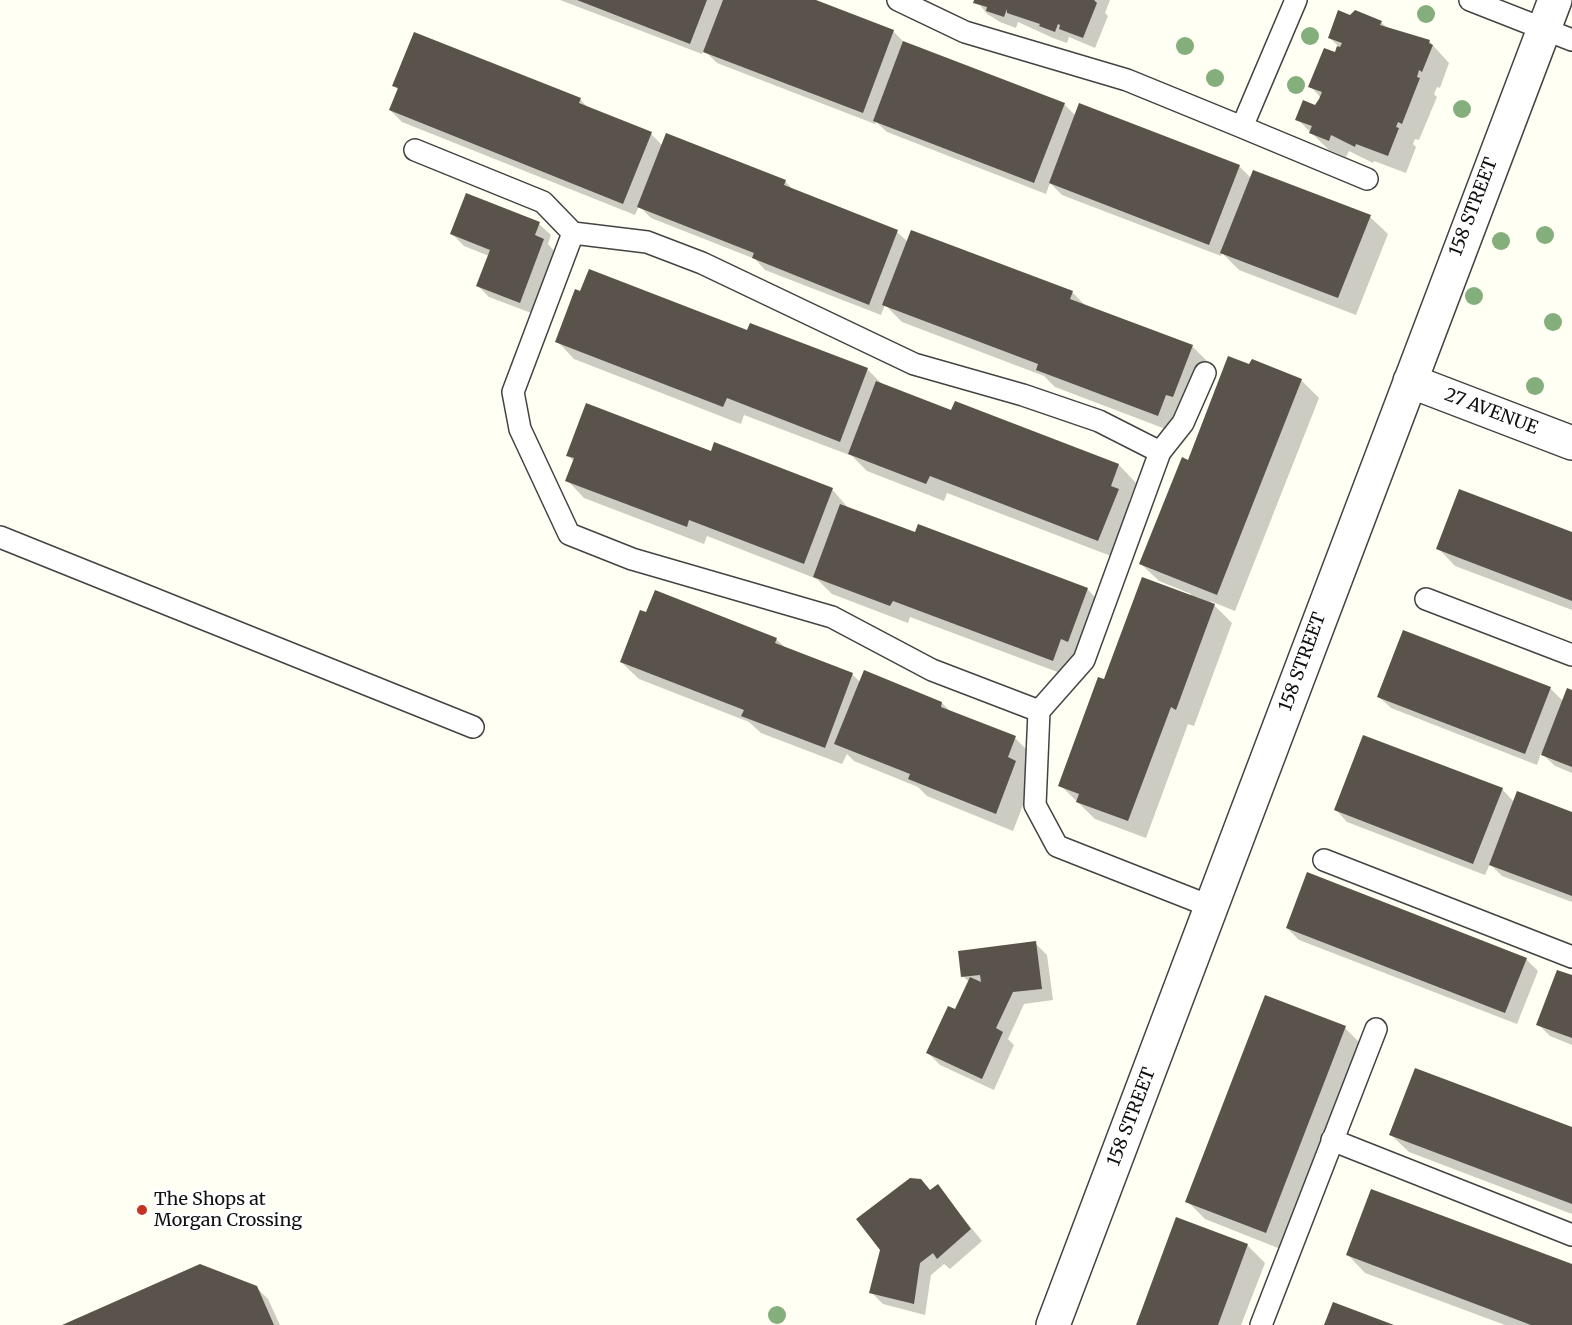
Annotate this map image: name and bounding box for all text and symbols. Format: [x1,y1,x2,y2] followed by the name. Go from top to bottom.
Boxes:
[1445,155,1503,259] street label: 158 STREET
[1441,384,1541,440] street label: 27 AVENUE
[1275,610,1331,714] street label: 158 STREET
[1103,1065,1161,1169] street label: 158 STREET
[154,1189,302,1232] place label: The Shops at Morgan Crossing
[135,1203,149,1217] marker: The Shops at Morgan Crossing

